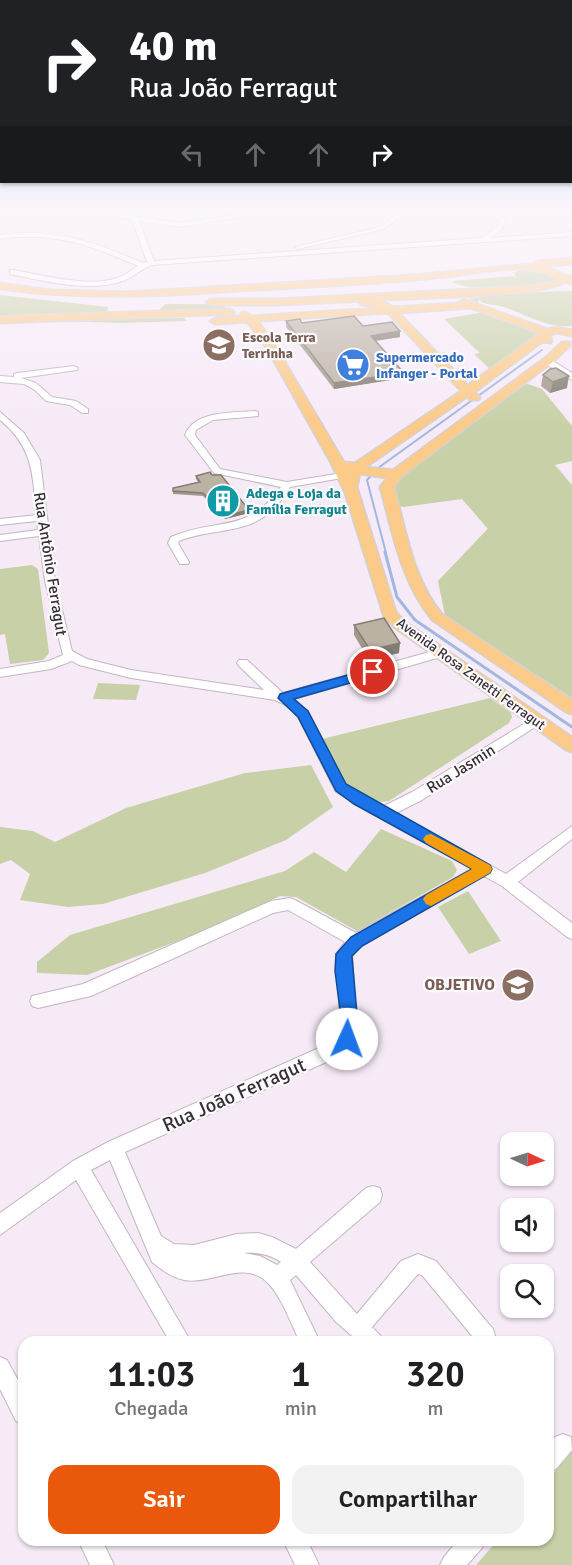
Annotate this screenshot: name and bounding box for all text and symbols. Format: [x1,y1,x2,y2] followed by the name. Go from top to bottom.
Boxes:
[129,21,218,72] text: 40 m
[30,24,108,102] icon: right
[129,72,337,105] text: Rua João Ferragut
[176,138,209,171] icon: left
[239,138,272,171] icon: ahead
[302,138,335,171] icon: ahead
[365,138,398,171] icon: right
[201,327,237,363] school or university icon: Escola Terra Terrinha
[242,329,316,362] place label: Escola Terra Terrinha
[335,347,371,383] supermarket icon: Supermercado Infanger - Portal
[376,349,478,382] place label: Supermercado Infanger - Portal
[205,483,241,519] building icon: Adega e Loja da Família Ferragut
[246,485,348,518] place label: Adega e Loja da Família Ferragut
[29,491,71,638] street label: Rua Antônio Ferragut
[393,614,549,734] street label: Avenida Rosa Zanetti Ferragut
[347,646,398,697] pin
[356,655,389,688] icon: arrive
[423,740,499,798] street label: Rua Jasmin
[500,967,536,1003] school or university icon: OBJETIVO
[424,975,495,995] place label: OBJETIVO
[315,1007,379,1071] position arrow
[158,1052,310,1138] street label: Rua João Ferragut
[500,1132,554,1186] north arrow
[500,1132,554,1318] map controls
[500,1198,554,1252] button: sound
[500,1264,554,1318] button: search
[107,1352,195,1397] text: 11:03
[291,1352,311,1397] text: 1
[406,1352,465,1397] text: 320
[114,1396,188,1421] text: Chegada
[285,1396,317,1421] text: min
[427,1396,443,1421] text: m
[48,1465,280,1534] button: Sair
[292,1465,524,1534] button: Compartilhar

